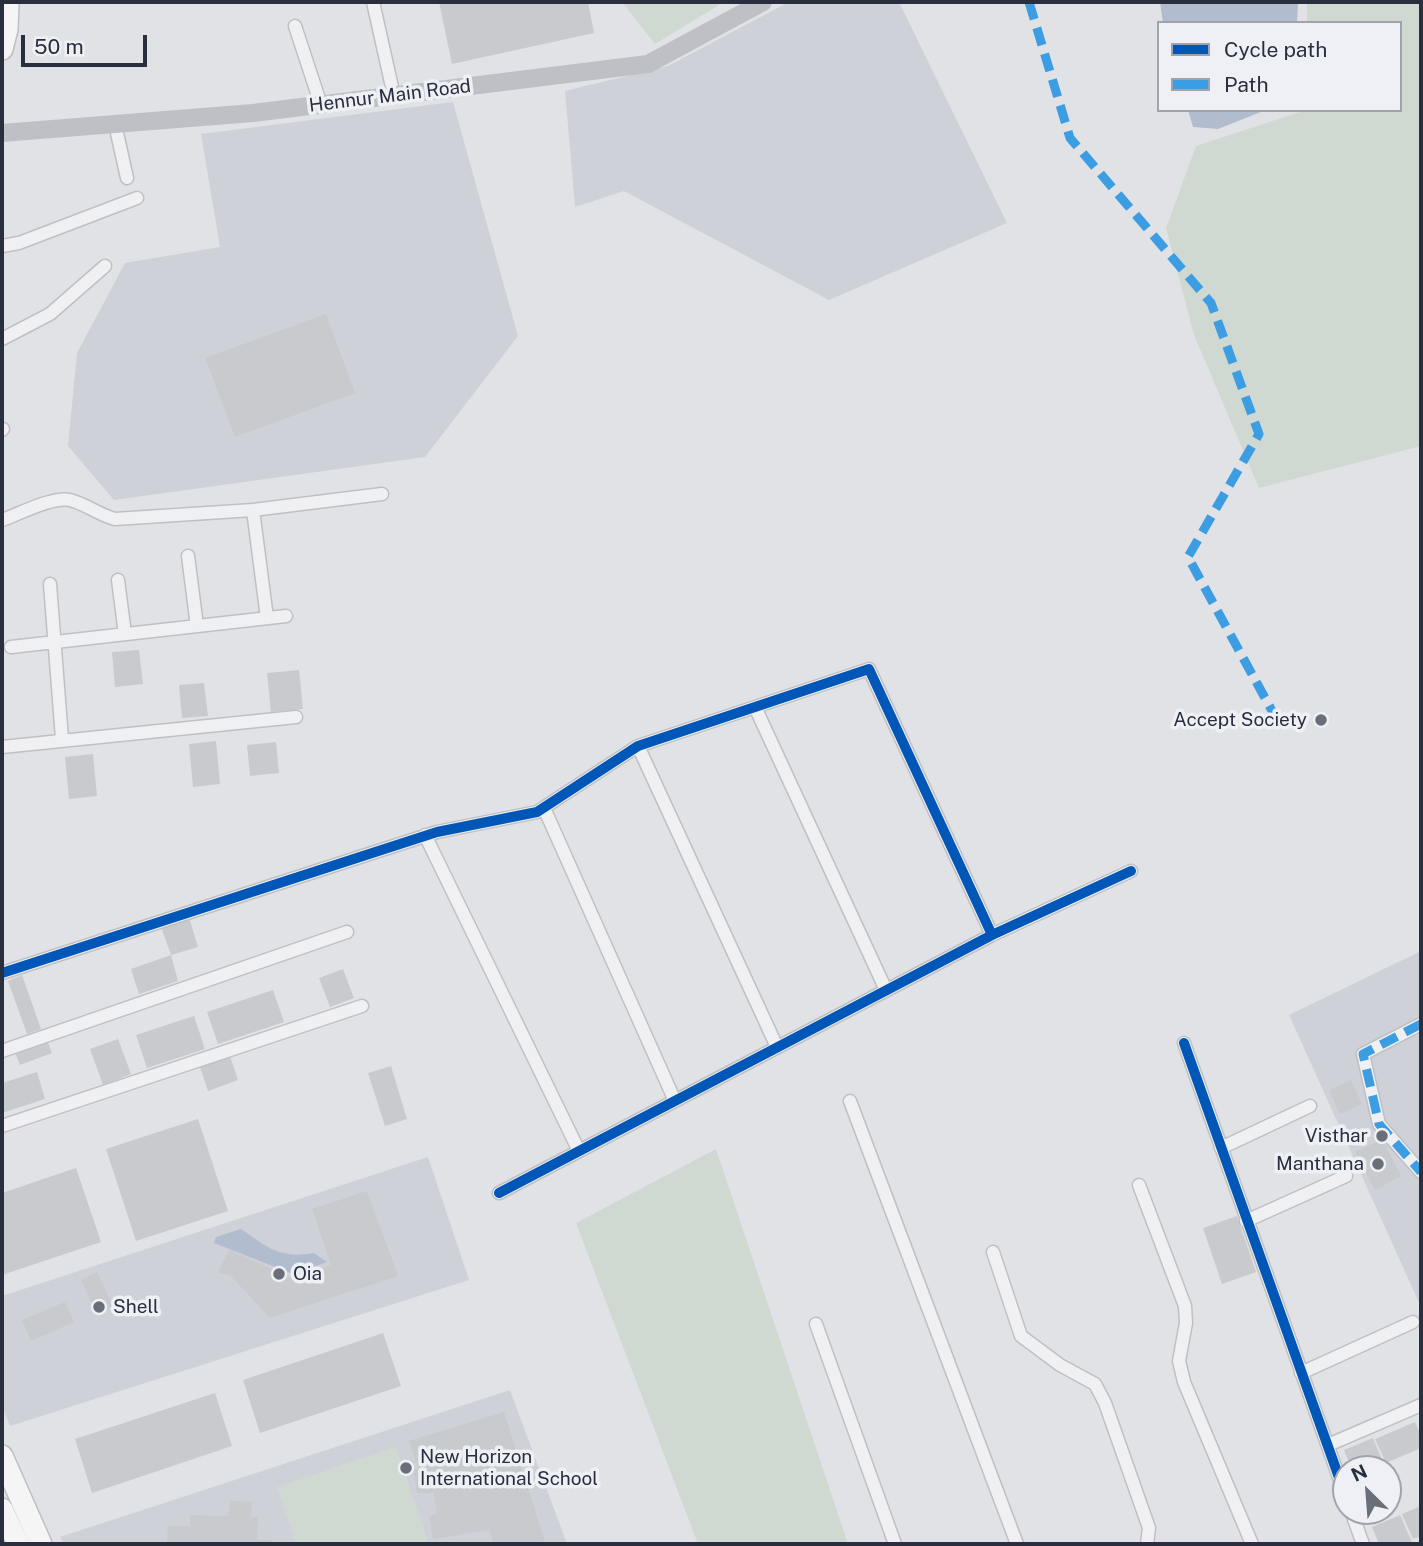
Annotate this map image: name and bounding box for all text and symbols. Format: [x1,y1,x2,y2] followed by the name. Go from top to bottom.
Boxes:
[24,21,150,65] scale bar
[1157,21,1402,112] legend
[34,34,84,59] text: 50 m
[1224,37,1327,62] text: Cycle path
[1224,72,1269,97] text: Path
[308,75,472,117] street label: Hennur Main Road
[1173,709,1307,731] place label: Accept Society
[1313,712,1329,728] marker: Accept Society
[1305,1125,1368,1147] place label: Visthar
[1374,1128,1390,1144] marker: Visthar
[1276,1153,1364,1175] place label: Manthana
[1370,1156,1386,1172] marker: Manthana
[293,1263,322,1285] place label: Oia
[271,1266,287,1282] marker: Oia
[113,1296,159,1318] place label: Shell
[91,1299,107,1315] marker: Shell
[420,1446,598,1490] place label: New Horizon International School
[1332,1455,1402,1525] north arrow
[398,1460,414,1476] marker: New Horizon International School
[1348,1460,1370,1486] text: N

